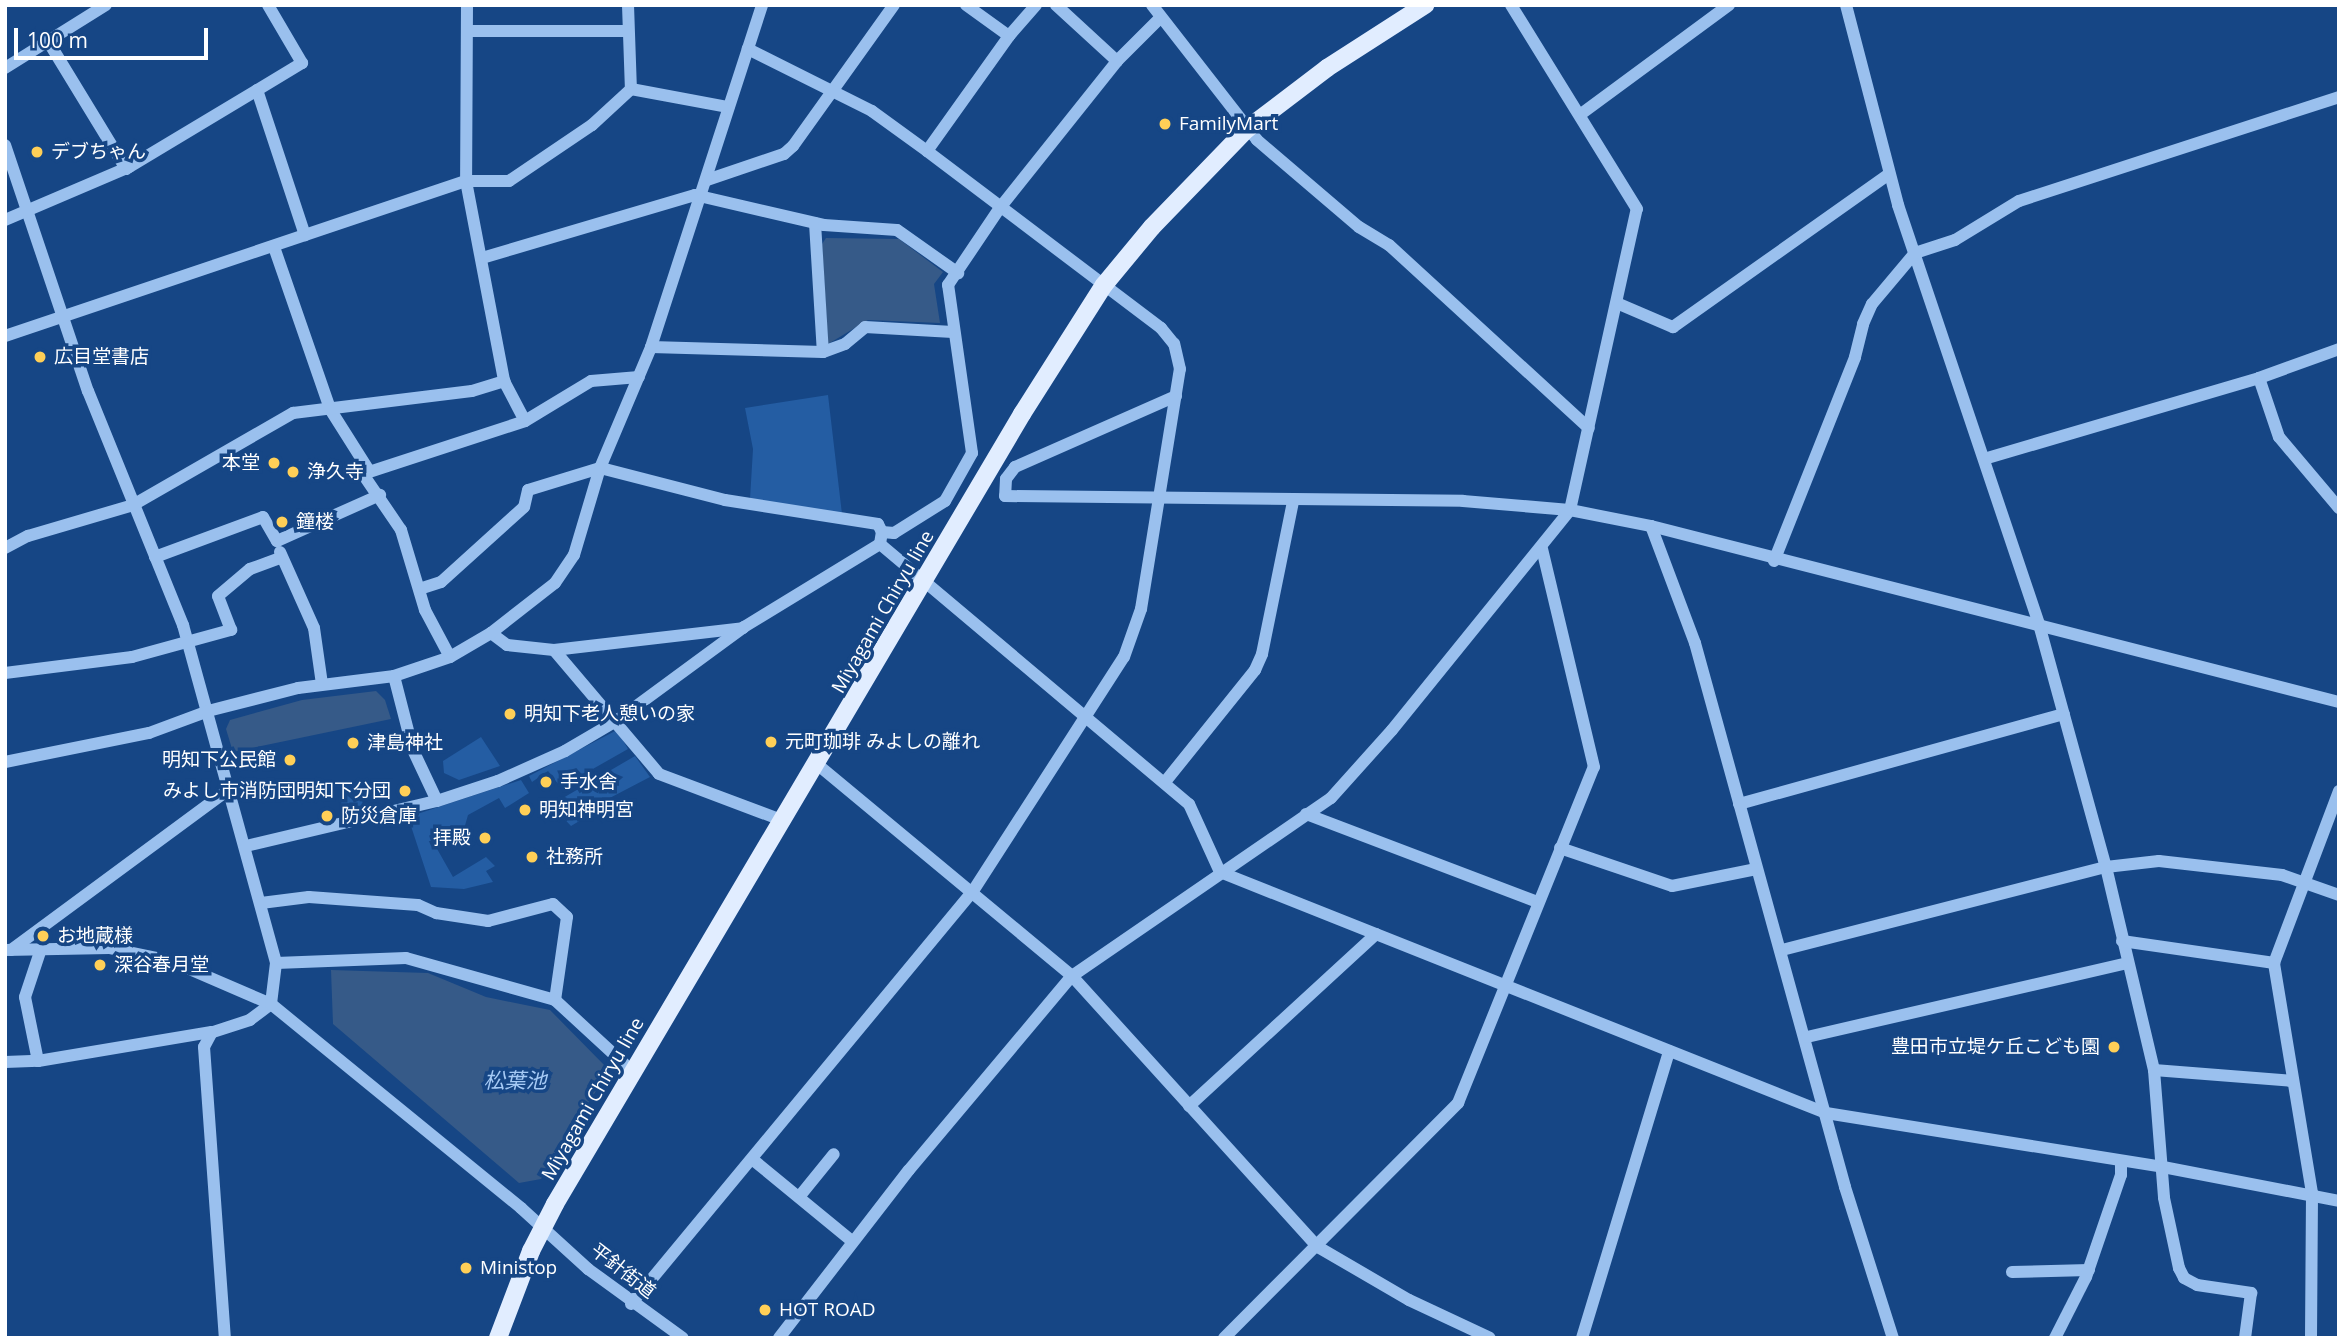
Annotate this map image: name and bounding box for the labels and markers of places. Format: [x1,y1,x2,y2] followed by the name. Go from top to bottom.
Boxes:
[1179,113,1278,135] place label: FamilyMart
[1157,116,1173,132] marker: FamilyMart
[51,141,146,163] place label: デブちゃん
[29,144,45,160] marker: デブちゃん
[54,346,149,368] place label: 広目堂書店
[32,349,48,365] marker: 広目堂書店
[222,452,260,474] place label: 本堂
[266,455,282,471] marker: 本堂
[307,461,364,483] place label: 浄久寺
[285,464,301,480] marker: 浄久寺
[296,511,334,533] place label: 鐘楼
[274,514,290,530] marker: 鐘楼
[524,703,695,725] place label: 明知下老人憩いの家
[502,706,518,722] marker: 明知下老人憩いの家
[785,731,980,753] place label: 元町珈琲 みよしの離れ
[367,732,443,754] place label: 津島神社
[763,734,779,750] marker: 元町珈琲 みよしの離れ
[345,735,361,751] marker: 津島神社
[162,749,276,771] place label: 明知下公民館
[282,752,298,768] marker: 明知下公民館
[560,771,617,793] place label: 手水舎
[538,774,554,790] marker: 手水舎
[163,780,391,802] place label: みよし市消防団明知下分団
[397,783,413,799] marker: みよし市消防団明知下分団
[539,799,634,821] place label: 明知神明宮
[517,802,533,818] marker: 明知神明宮
[341,805,417,827] place label: 防災倉庫
[319,808,335,824] marker: 防災倉庫
[433,827,471,849] place label: 拝殿
[477,830,493,846] marker: 拝殿
[546,846,603,868] place label: 社務所
[524,849,540,865] marker: 社務所
[57,925,133,947] place label: お地蔵様
[35,928,51,944] marker: お地蔵様
[114,954,209,976] place label: 深谷春月堂
[92,957,108,973] marker: 深谷春月堂
[1891,1036,2100,1058] place label: 豊田市立堤ケ丘こども園
[2106,1039,2122,1055] marker: 豊田市立堤ケ丘こども園
[480,1257,557,1279] place label: Ministop
[458,1260,474,1276] marker: Ministop
[779,1299,875,1321] place label: HOT ROAD
[757,1302,773,1318] marker: HOT ROAD

